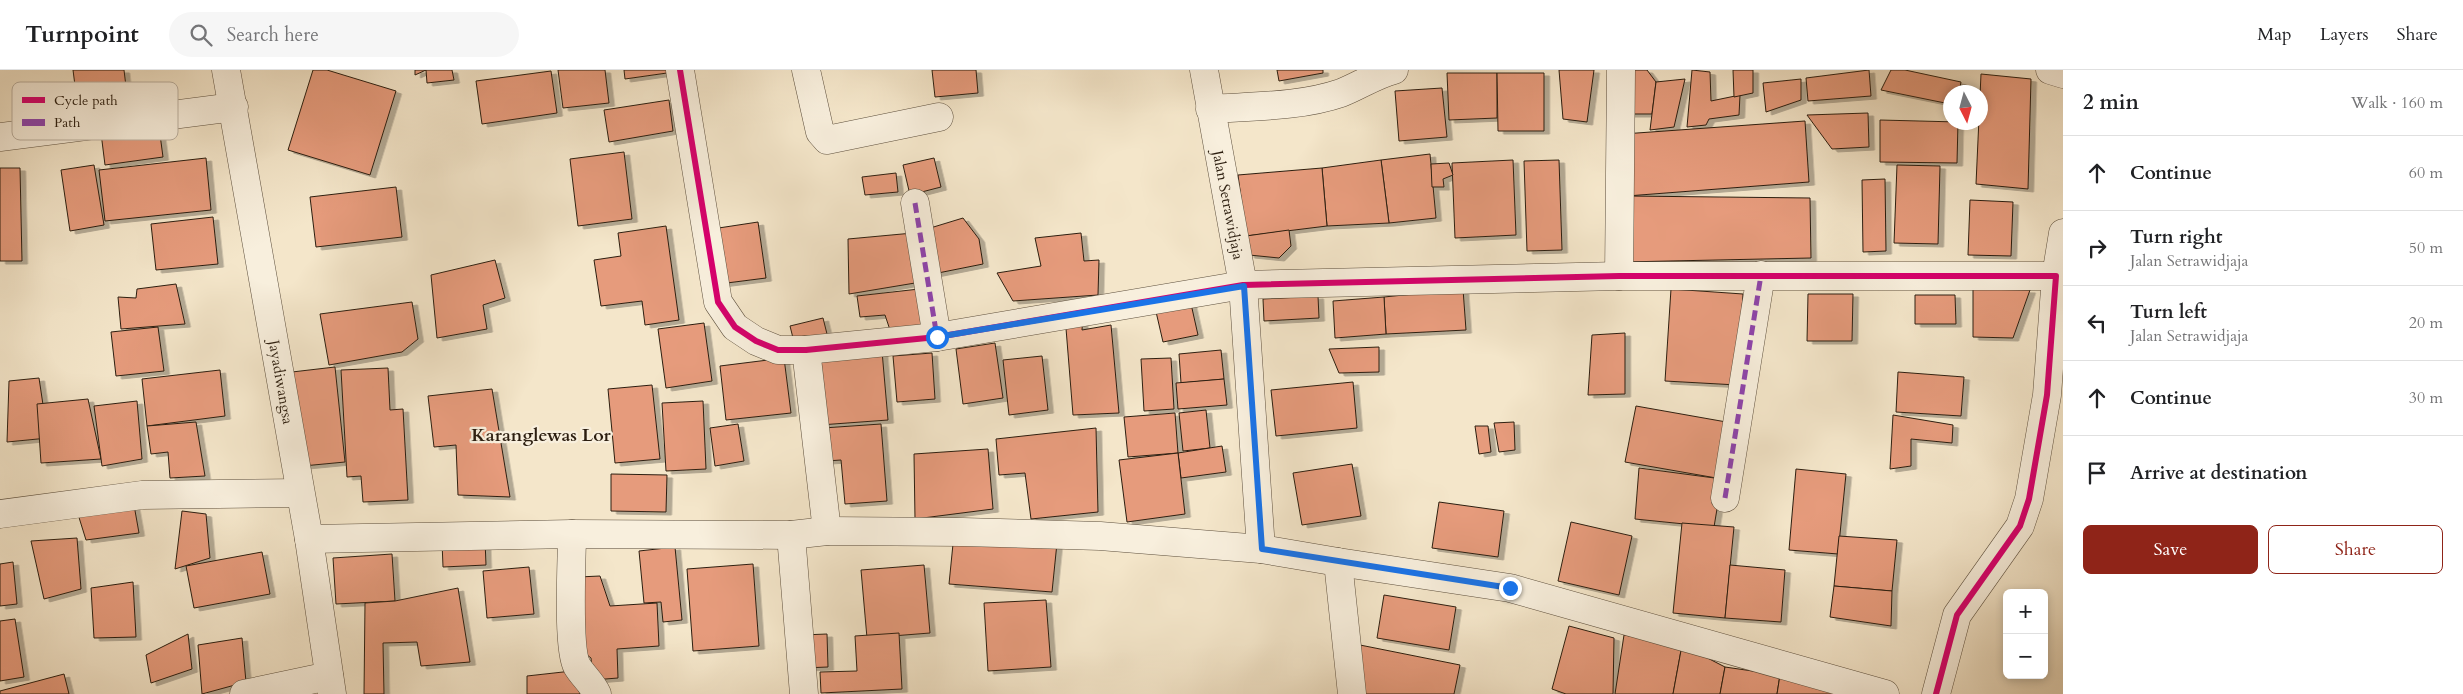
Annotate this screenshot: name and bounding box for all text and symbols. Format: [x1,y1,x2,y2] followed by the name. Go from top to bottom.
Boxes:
[169,12,519,57] search box
[25,18,139,51] text: Turnpoint
[187,21,215,49] icon: search
[227,22,319,48] text: Search here
[2257,22,2292,47] text: Map
[2320,22,2369,47] text: Layers
[2397,22,2438,47] text: Share
[12,82,178,140] legend
[1943,85,1988,130] north arrow
[2083,88,2139,117] text: 2 min
[54,91,118,110] text: Cycle path
[2351,92,2443,114] text: Walk · 160 m
[54,113,81,132] text: Path
[1207,147,1249,262] street label: Jalan Setrawidjaja
[2083,159,2111,187] icon: ahead
[2130,160,2212,186] text: Continue
[2409,162,2443,184] text: 60 m
[2130,224,2222,250] text: Turn right
[2083,234,2111,262] icon: right
[2409,237,2443,259] text: 50 m
[2130,250,2248,272] text: Jalan Setrawidjaja
[2130,299,2207,325] text: Turn left
[2083,309,2111,337] icon: left
[2409,312,2443,334] text: 20 m
[2130,325,2248,347] text: Jalan Setrawidjaja
[926,326,949,349] route start
[263,336,298,426] street label: Jayadiwangsa
[2083,384,2111,412] icon: ahead
[2130,385,2212,411] text: Continue
[2409,387,2443,409] text: 30 m
[471,423,612,448] district label: Karanglewas Lor
[2083,459,2111,487] icon: arrive
[2130,460,2307,486] text: Arrive at destination
[2083,525,2258,574] button: Save
[2268,525,2443,574] button: Share
[1499,577,1522,600] route end
[2003,589,2048,679] map controls
[2003,589,2048,634] button: +
[2003,634,2048,679] button: −

